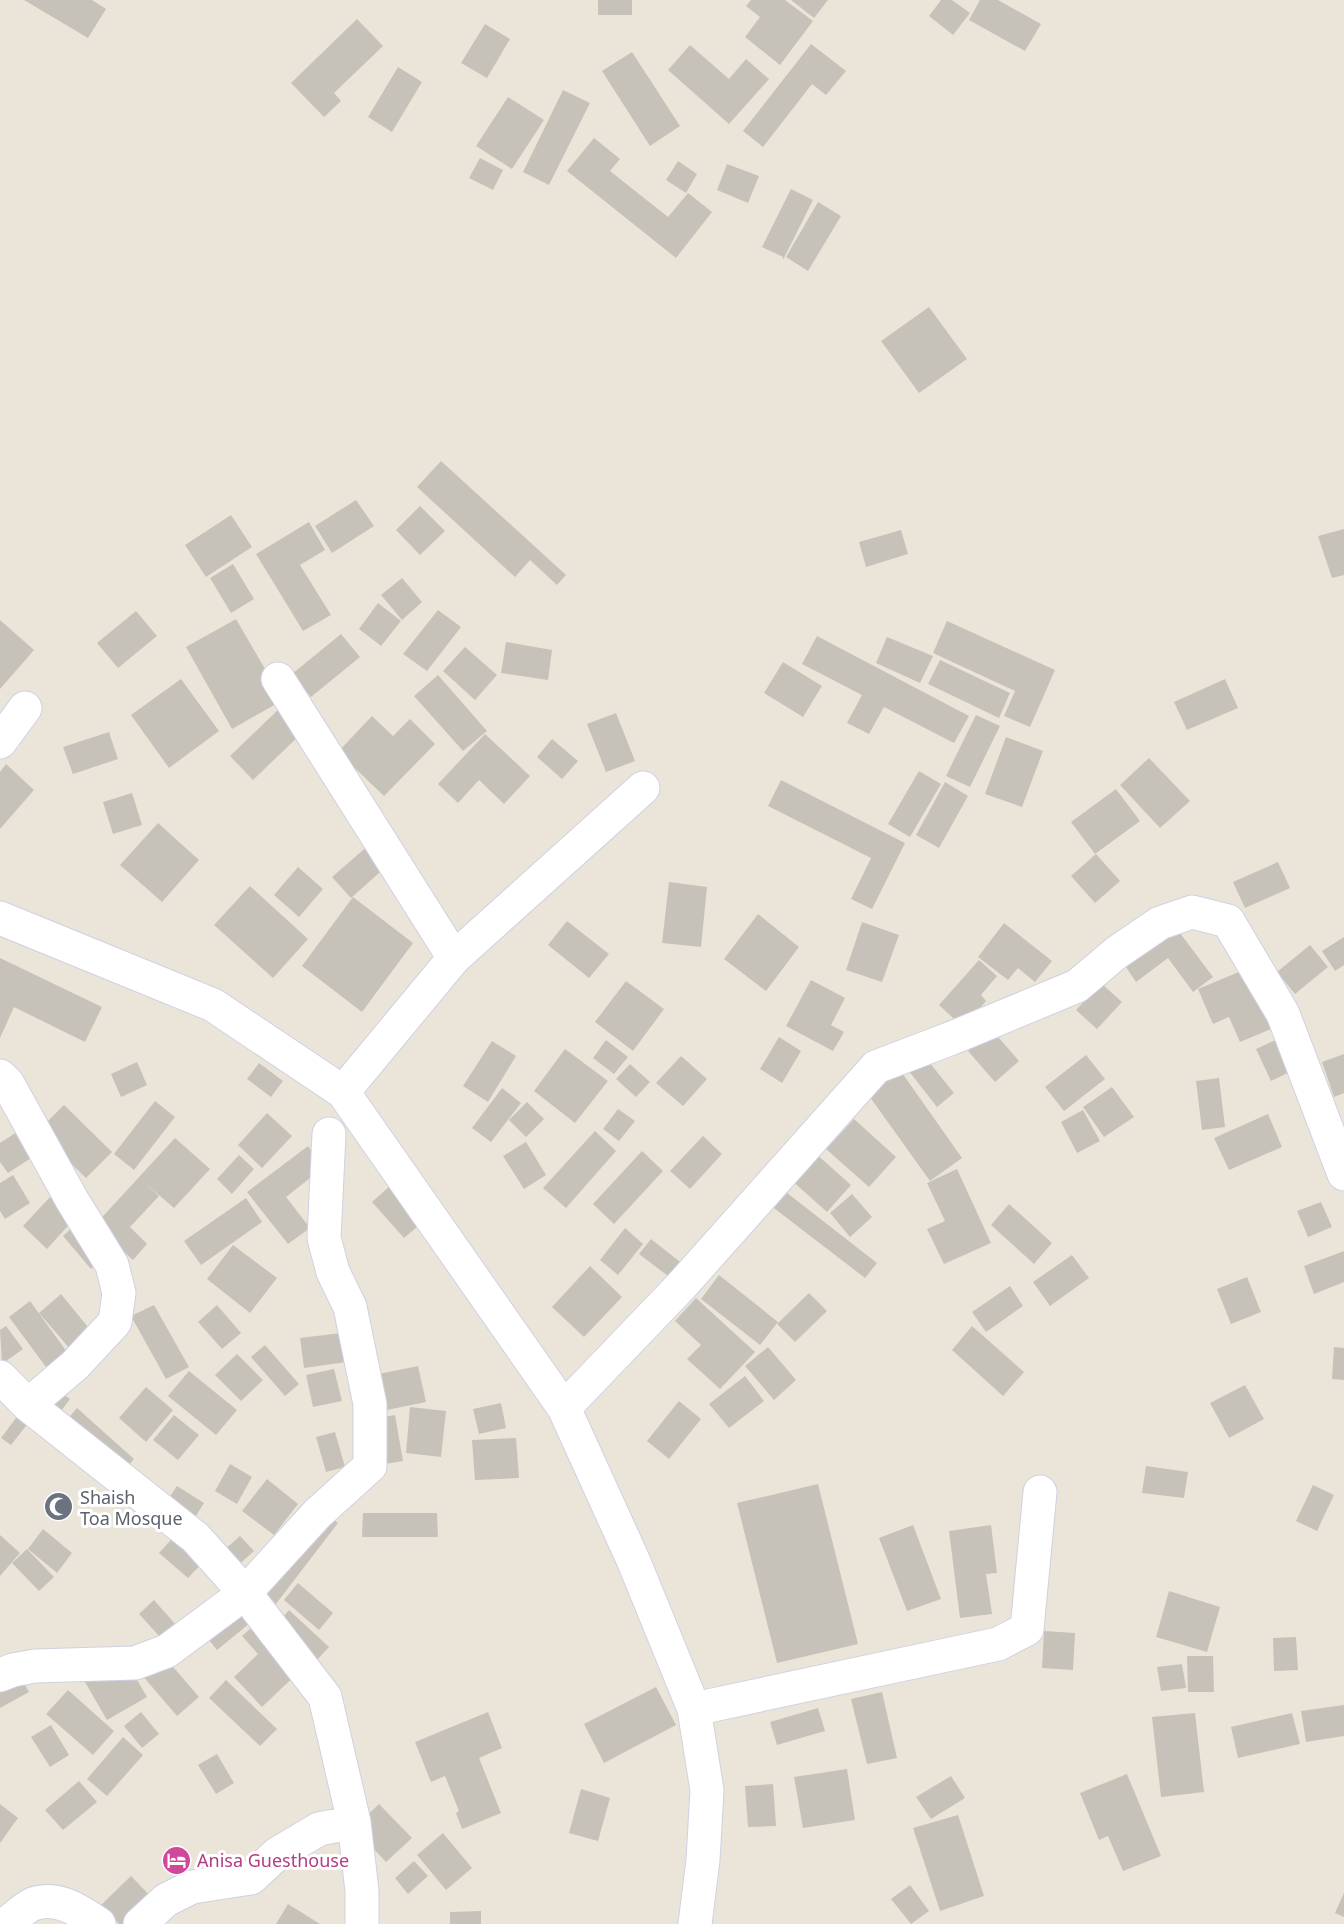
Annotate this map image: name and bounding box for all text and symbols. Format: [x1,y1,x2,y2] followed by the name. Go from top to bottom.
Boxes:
[80,1485,183,1530] place label: Shaish Toa Mosque
[43,1491,75,1523] mosque icon: Shaish Toa Mosque
[160,1844,192,1876] hotel icon: Anisa Guesthouse
[197,1848,349,1872] place label: Anisa Guesthouse

